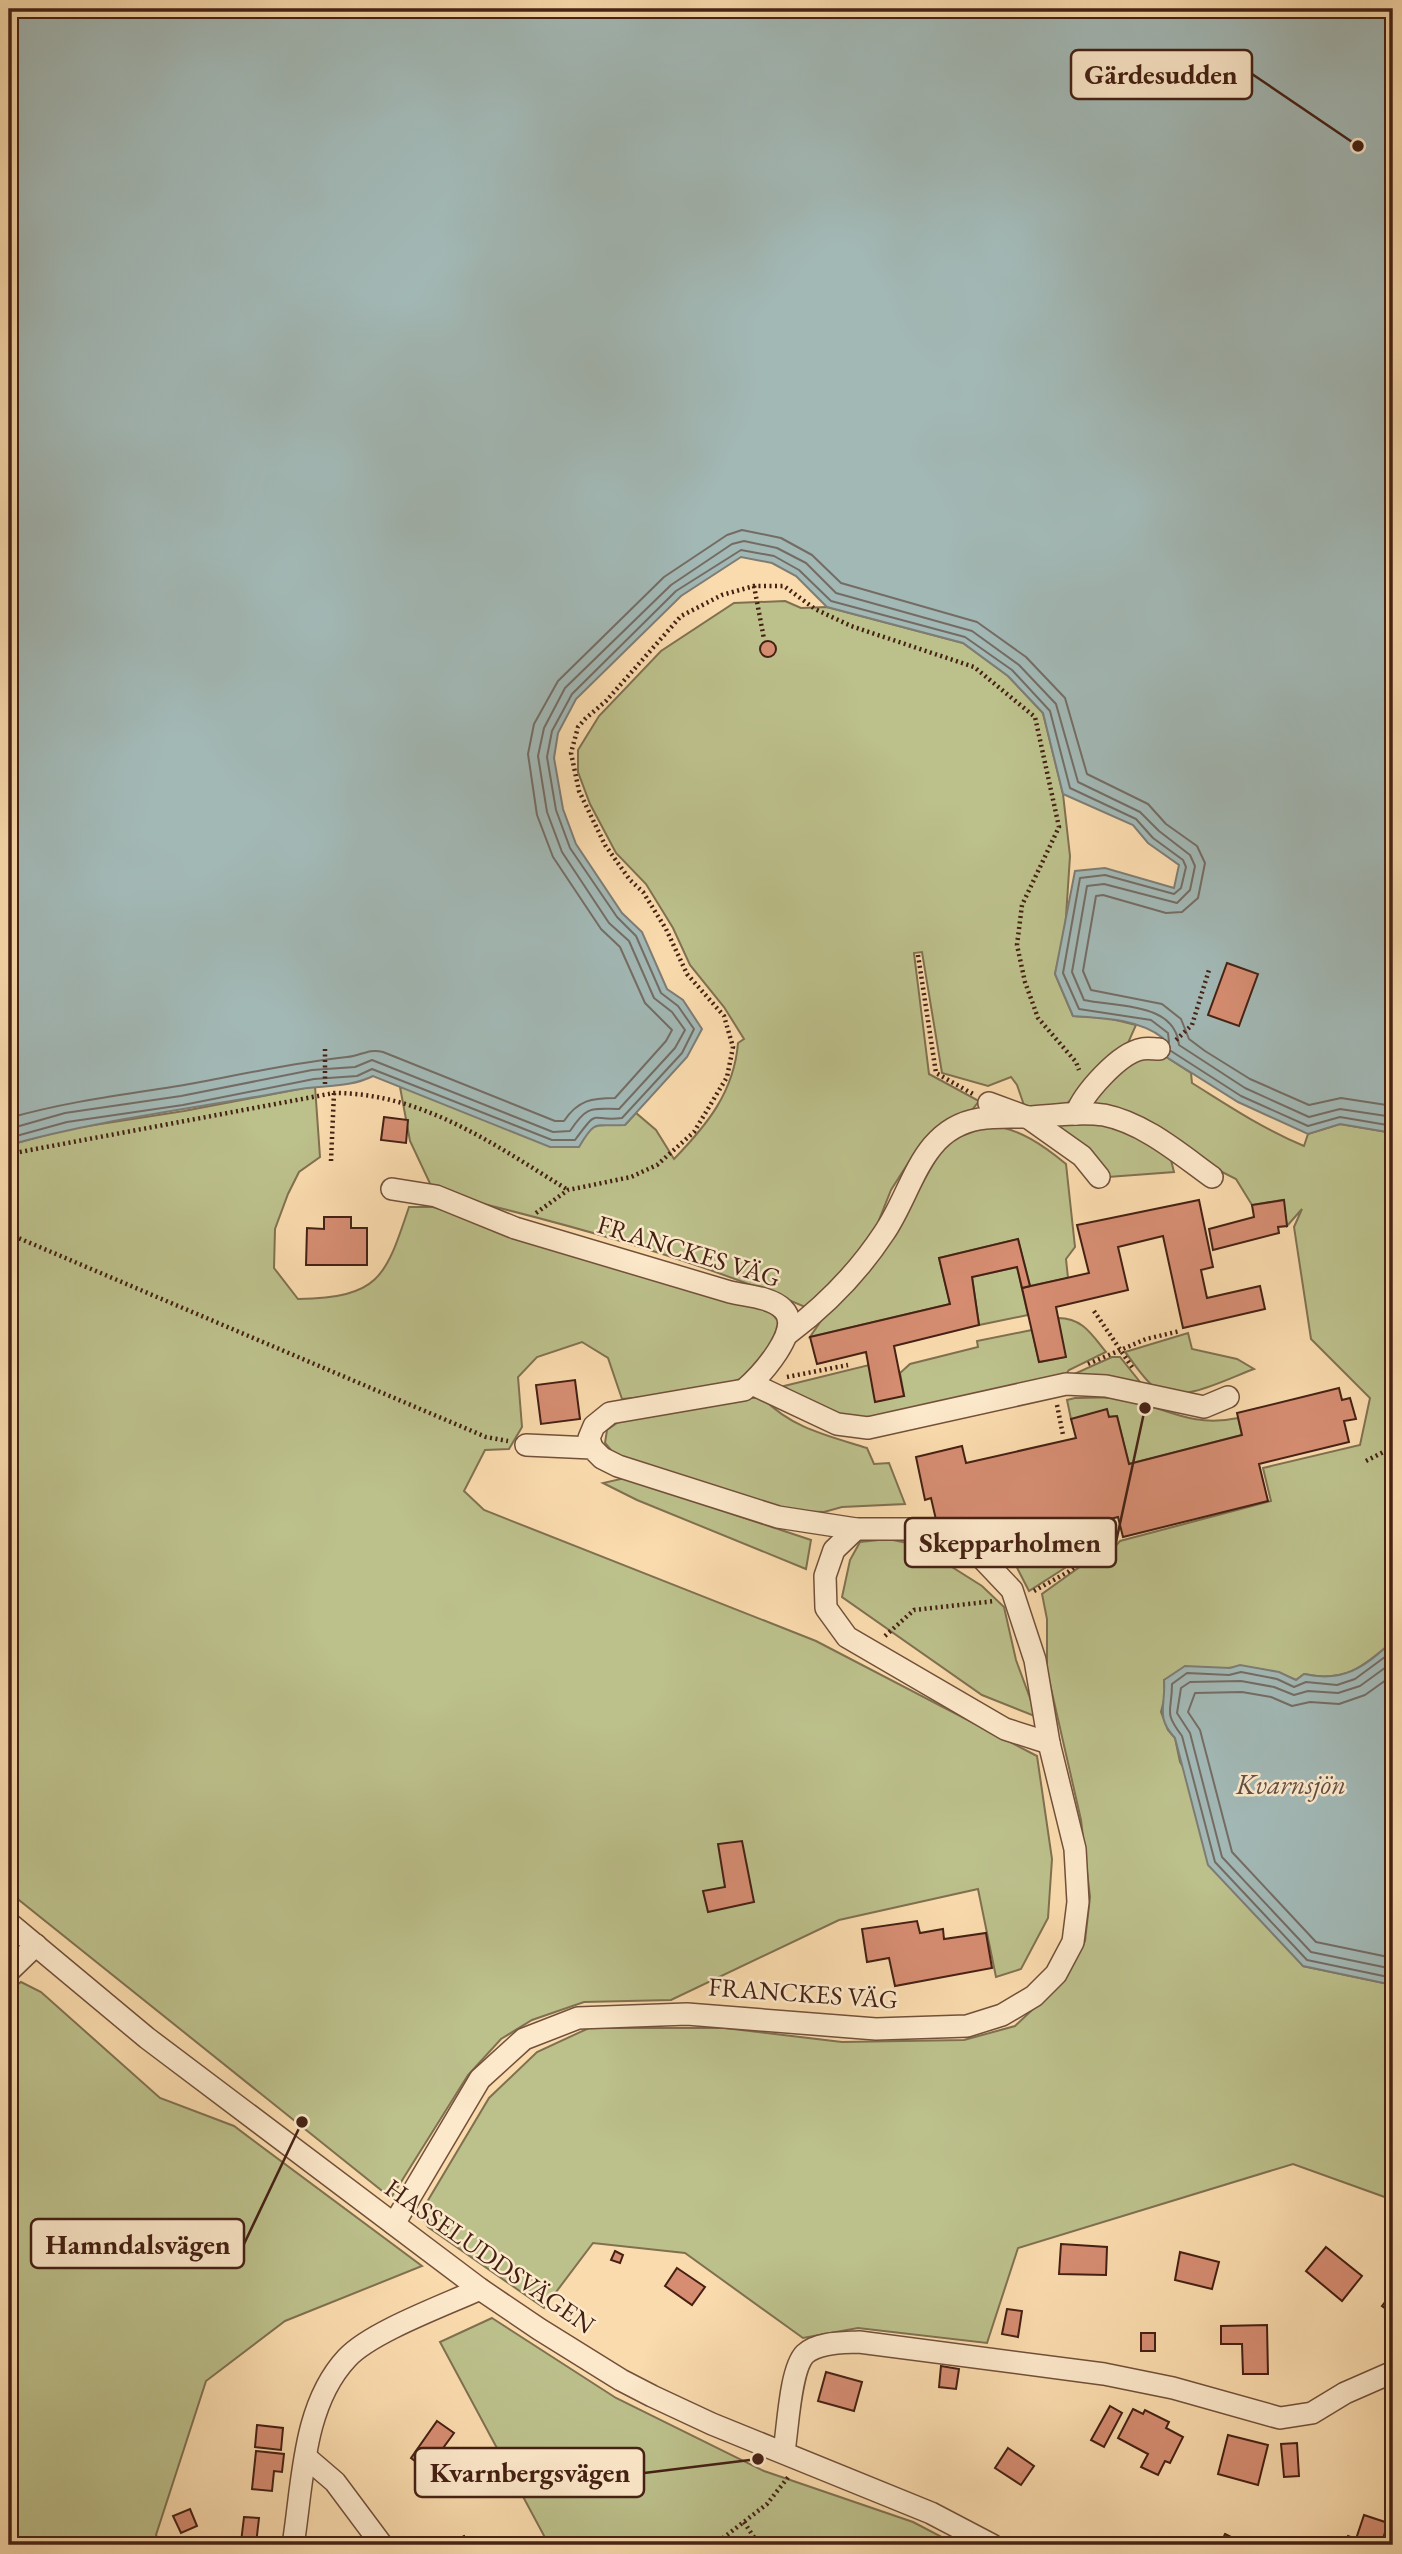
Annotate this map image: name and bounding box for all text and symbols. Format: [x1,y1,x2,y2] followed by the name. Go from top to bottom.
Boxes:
[1071,50,1252,99] callout: Gärdesudden
[1084,56,1238,92] text: Gärdesudden
[593,1207,785,1295] street label: FRANCKES VÄG
[905,1518,1116,1567] callout: Skepparholmen
[919,1524,1101,1560] text: Skepparholmen
[1235,1766,1346,1802] water label: Kvarnsjön
[707,1969,899,2017] street label: FRANCKES VÄG
[378,2171,602,2342] street label: HASSELUDDSVÄGEN
[31,2219,244,2268] callout: Hamndalsvägen
[45,2226,231,2262] text: Hamndalsvägen
[415,2448,644,2497] callout: Kvarnbergsvägen
[430,2454,630,2490] text: Kvarnbergsvägen

